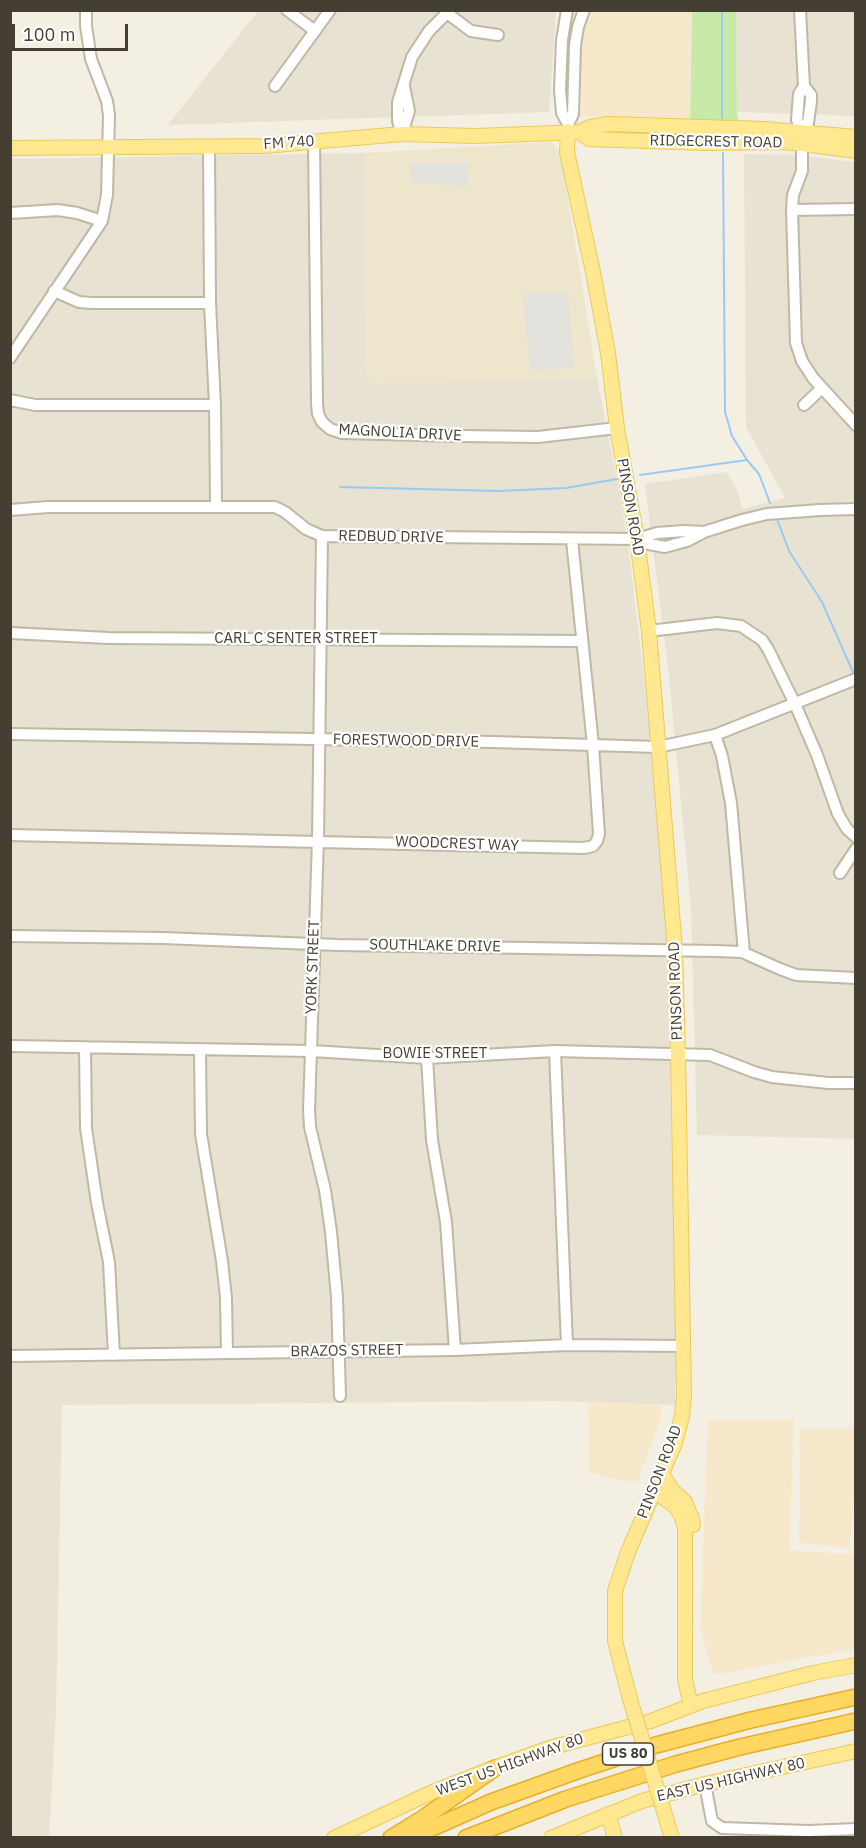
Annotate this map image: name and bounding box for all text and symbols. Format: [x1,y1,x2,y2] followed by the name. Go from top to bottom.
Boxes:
[15,12,130,50] scale bar
[23,23,75,46] text: 100 m
[263,132,315,154] street label: FM 740
[650,132,782,152] street label: RIDGECREST ROAD
[338,421,462,445] street label: MAGNOLIA DRIVE
[613,457,647,557] street label: PINSON ROAD
[338,527,444,547] street label: REDBUD DRIVE
[214,630,378,648] street label: CARL C SENTER STREET
[333,731,479,751] street label: FORESTWOOD DRIVE
[395,833,519,855] street label: WOODCREST WAY
[302,919,324,1015] street label: YORK STREET
[369,936,501,956] street label: SOUTHLAKE DRIVE
[665,941,687,1041] street label: PINSON ROAD
[383,1045,487,1063] street label: BOWIE STREET
[290,1341,404,1361] street label: BRAZOS STREET
[634,1423,686,1521] street label: PINSON ROAD
[434,1730,586,1800] street label: WEST US HIGHWAY 80
[602,1743,654,1765] road number: US 80
[655,1754,807,1806] street label: EAST US HIGHWAY 80

